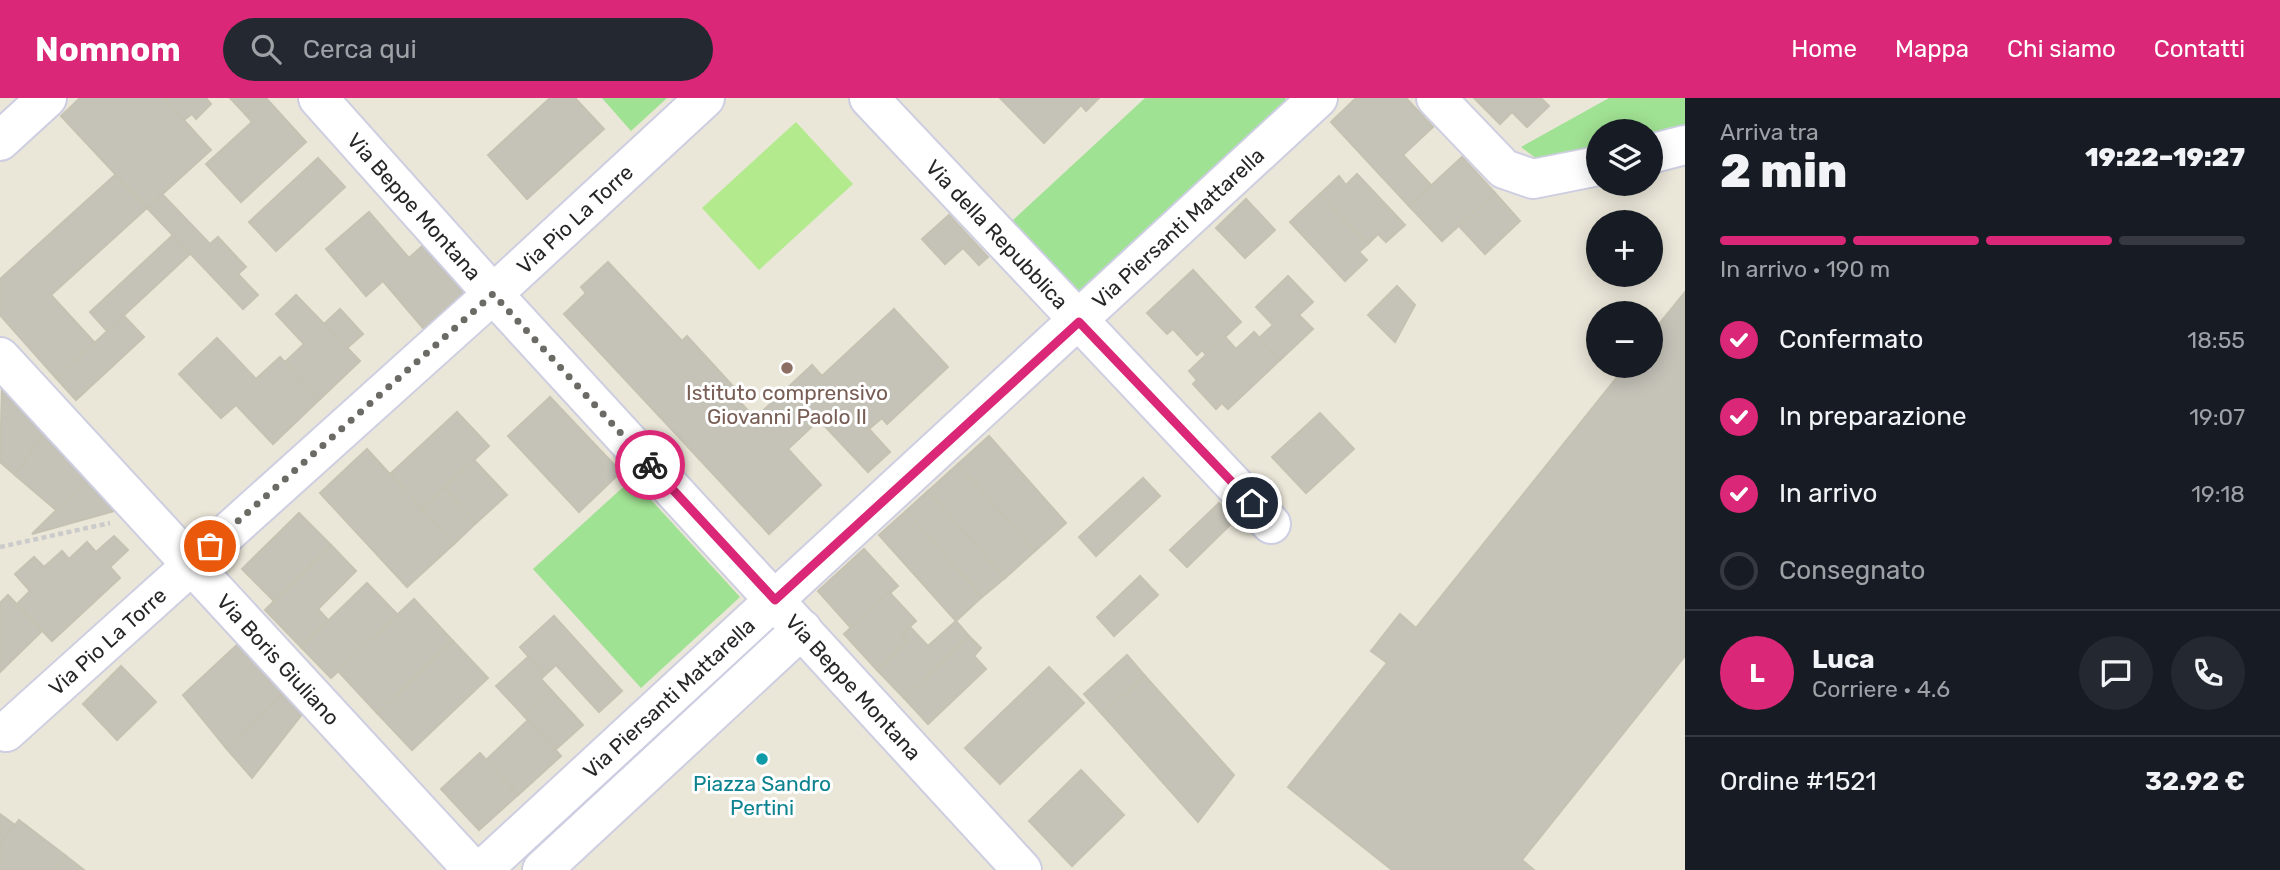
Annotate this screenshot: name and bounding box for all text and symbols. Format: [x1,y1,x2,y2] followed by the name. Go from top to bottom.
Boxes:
[223,18,713,81] search box
[35,30,181,69] text: Nomnom
[247,30,285,68] icon: search
[303,34,417,65] text: Cerca qui
[1791,35,1857,63] text: Home
[1895,35,1969,63] text: Mappa
[2007,35,2116,63] text: Chi siamo
[2154,35,2245,63] text: Contatti
[1720,118,1819,146] text: Arriva tra
[1586,119,1663,378] map controls
[1586,119,1663,196] button: layers
[342,127,487,285] street label: Via Beppe Montana
[1087,142,1269,313] street label: Via Piersanti Mattarella
[2085,142,2245,173] text: 19:22–19:27
[1720,144,1847,199] text: 2 min
[921,154,1074,314] street label: Via della Repubblica
[511,159,638,278] street label: Via Pio La Torre
[1586,210,1663,287] button: +
[1720,255,1890,283] text: In arrivo · 190 m
[1586,301,1663,378] button: −
[1720,321,1758,359] icon: check
[1779,324,1923,355] text: Confermato
[2187,326,2245,354] text: 18:55
[779,360,795,376] marker: Istituto comprensivo Giovanni Paolo II
[686,380,888,429] place label: Istituto comprensivo Giovanni Paolo II
[1720,398,1758,436] icon: check
[1779,401,1967,432] text: In preparazione
[2189,403,2245,431] text: 19:07
[615,430,685,500] courier
[631,446,669,484] icon: bike
[1222,473,1282,533] pin
[1720,475,1758,513] icon: check
[1779,478,1877,509] text: In arrivo
[2191,480,2245,508] text: 19:18
[1233,484,1271,522] icon: home
[180,516,240,576] pin
[191,527,229,565] icon: bag
[1779,555,1925,586] text: Consegnato
[43,582,171,700] street label: Via Pio La Torre
[212,588,345,730] street label: Via Boris Giuliano
[781,609,927,765] street label: Via Beppe Montana
[578,612,760,783] street label: Via Piersanti Mattarella
[2079,636,2153,710] button: chat
[2171,636,2245,710] button: phone
[1812,644,1875,675] text: Luca
[1749,658,1765,689] text: L
[1812,675,1950,703] text: Corriere · 4.6
[754,751,770,767] marker: Piazza Sandro Pertini
[1720,766,1877,797] text: Ordine #1521
[2145,766,2245,797] text: 32.92 €
[693,771,831,820] place label: Piazza Sandro Pertini

